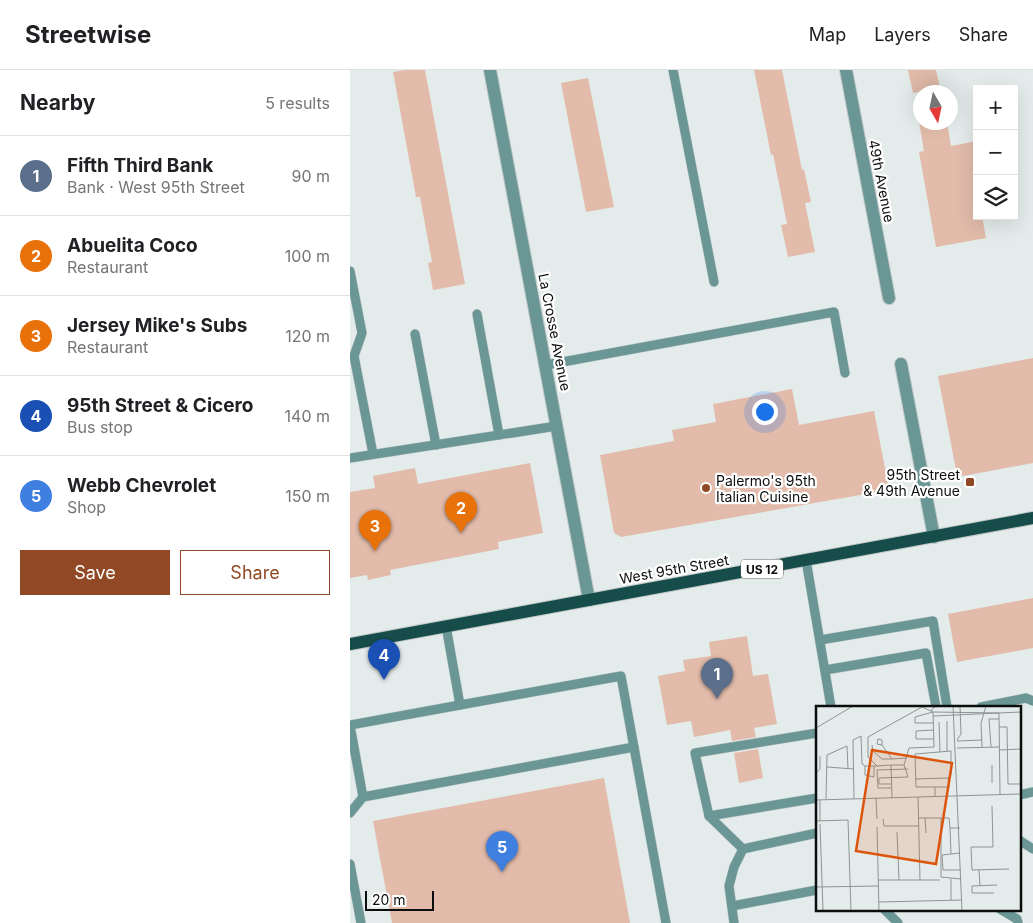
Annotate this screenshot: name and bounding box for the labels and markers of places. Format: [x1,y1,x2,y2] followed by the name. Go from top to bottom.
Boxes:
[863,466,960,499] place label: 95th Street & 49th Avenue
[716,472,816,505] place label: Palermo's 95th Italian Cuisine
[964,476,976,488] marker: 95th Street & 49th Avenue
[700,482,712,494] marker: Palermo's 95th Italian Cuisine
[445,492,477,533] pin: 2
[359,510,391,551] pin: 3
[368,639,400,680] pin: 4
[701,658,733,699] pin: 1
[486,831,518,872] pin: 5

